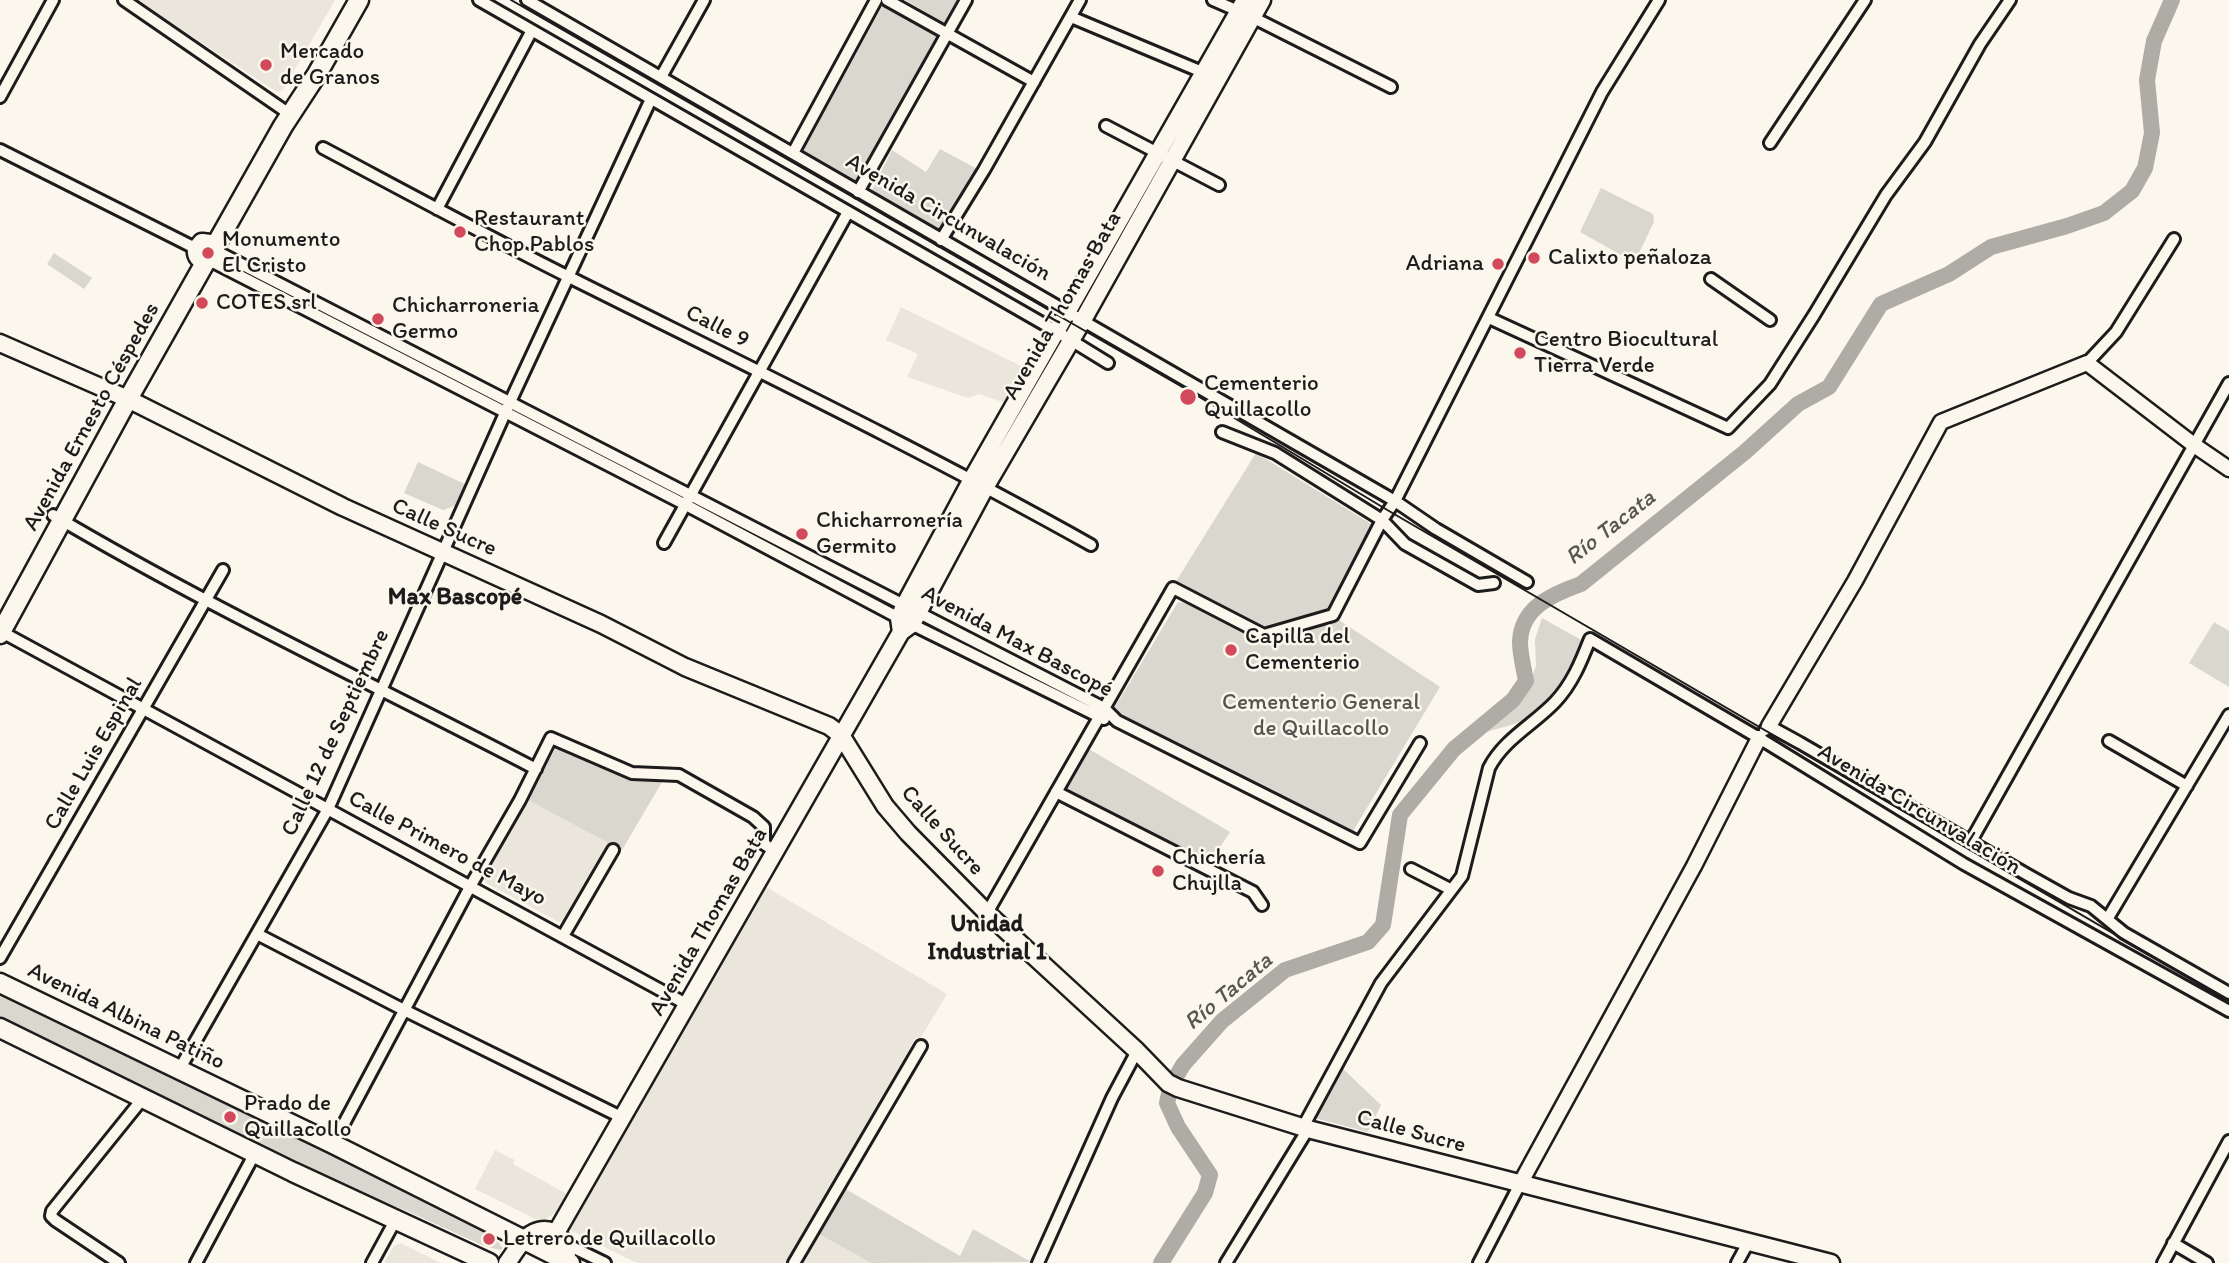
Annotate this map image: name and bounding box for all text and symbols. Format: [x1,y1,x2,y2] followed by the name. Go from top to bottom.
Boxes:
[280,38,380,92] place label: Mercado de Granos
[258,57,274,73] marker: Mercado de Granos
[841,148,1055,288] street label: Avenida Circunvalación
[474,205,594,259] place label: Restaurant Chop Pablos
[998,207,1128,405] street label: Avenida Thomas Bata
[452,224,468,240] marker: Restaurant Chop Pablos
[222,226,340,280] place label: Monumento El Cristo
[1548,244,1712,272] place label: Calixto peñaloza
[200,245,216,261] marker: Monumento El Cristo
[1406,250,1484,278] place label: Adriana
[1526,250,1542,266] marker: Calixto peñaloza
[1490,256,1506,272] marker: Adriana
[216,289,317,317] place label: COTES srl
[392,292,540,346] place label: Chicharroneria Germo
[194,295,210,311] marker: COTES srl
[18,298,166,536] street label: Avenida Ernesto Céspedes
[680,299,754,355] street label: Calle 9
[370,311,386,327] marker: Chicharroneria Germo
[1534,326,1718,380] place label: Centro Biocultural Tierra Verde
[1512,345,1528,361] marker: Centro Biocultural Tierra Verde
[1204,370,1319,424] place label: Cementerio Quillacollo
[1178,387,1198,407] marker: Cementerio Quillacollo
[1560,484,1662,572] water label: Río Tacata
[387,493,501,563] street label: Calle Sucre
[816,507,963,561] place label: Chicharronería Germito
[794,526,810,542] marker: Chicharronería Germito
[917,580,1117,704] street label: Avenida Max Bascopé
[388,584,522,612] district label: Max Bascopé
[1245,623,1360,677] place label: Capilla del Cementerio
[276,625,396,841] street label: Calle 12 de Septiembre
[1223,642,1239,658] marker: Capilla del Cementerio
[39,672,149,836] street label: Calle Luis Espinal
[1222,689,1420,743] park label: Cementerio General de Quillacollo
[1812,738,2026,882] street label: Avenida Circunvalación
[894,780,990,882] street label: Calle Sucre
[343,785,551,913] street label: Calle Primero de Mayo
[644,823,774,1021] street label: Avenida Thomas Bata
[1172,844,1266,898] place label: Chichería Chujlla
[1150,863,1166,879] marker: Chichería Chujlla
[927,911,1047,967] district label: Unidad Industrial 1
[1179,947,1279,1037] water label: Río Tacata
[23,957,229,1077] street label: Avenida Albina Patiño
[244,1090,352,1144] place label: Prado de Quillacollo
[1353,1104,1469,1160] street label: Calle Sucre
[222,1109,238,1125] marker: Prado de Quillacollo
[503,1225,716,1253] place label: Letrero de Quillacollo
[481,1231,497,1247] marker: Letrero de Quillacollo

